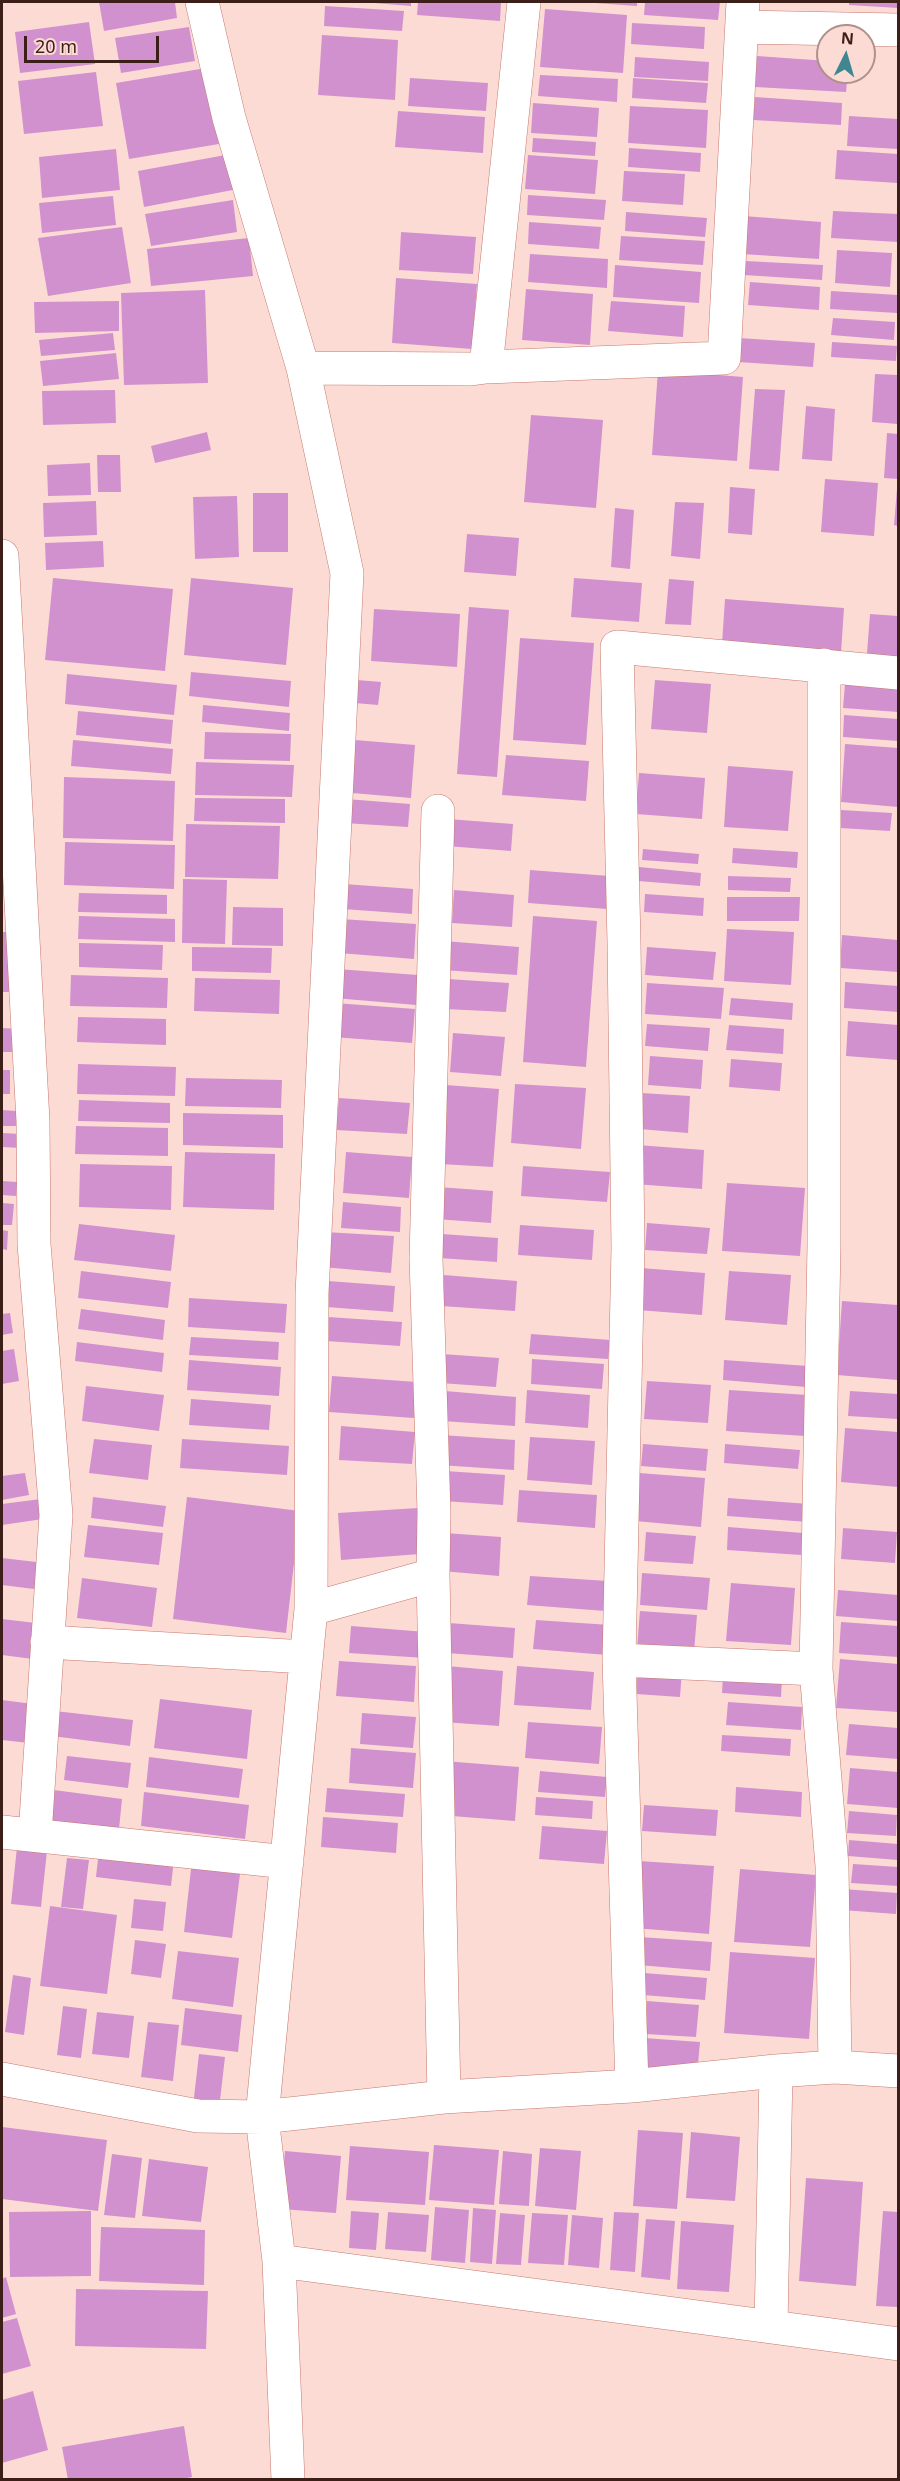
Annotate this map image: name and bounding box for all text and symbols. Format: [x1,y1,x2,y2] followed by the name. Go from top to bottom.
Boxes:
[27,24,162,62] scale bar
[816,24,876,84] north arrow
[840,27,855,50] text: N
[35,34,77,58] text: 20 m

